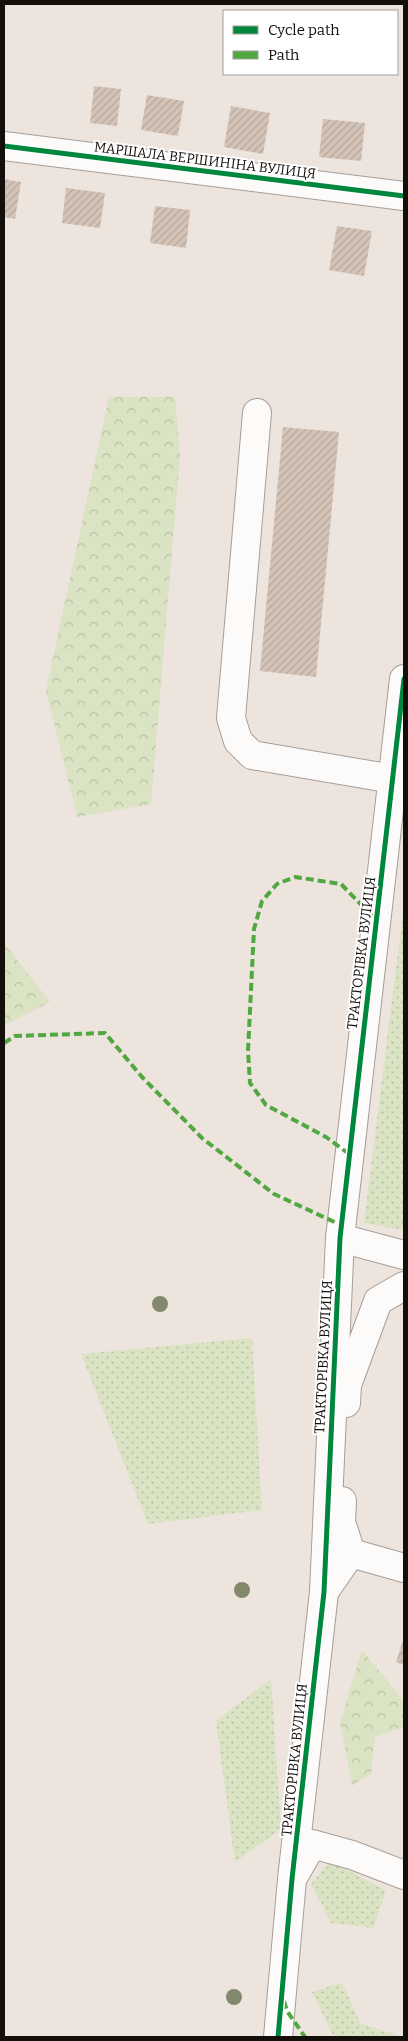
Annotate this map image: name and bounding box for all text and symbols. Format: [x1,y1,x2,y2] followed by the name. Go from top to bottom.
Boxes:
[223,10,398,75] legend
[268,21,340,39] text: Cycle path
[268,46,300,64] text: Path
[93,138,317,183] street label: МАРШАЛА ВЕРШИНІНА ВУЛИЦЯ
[344,876,379,1030] street label: ТРАКТОРІВКА ВУЛИЦЯ
[311,1280,336,1434] street label: ТРАКТОРІВКА ВУЛИЦЯ
[278,1683,311,1837] street label: ТРАКТОРІВКА ВУЛИЦЯ

